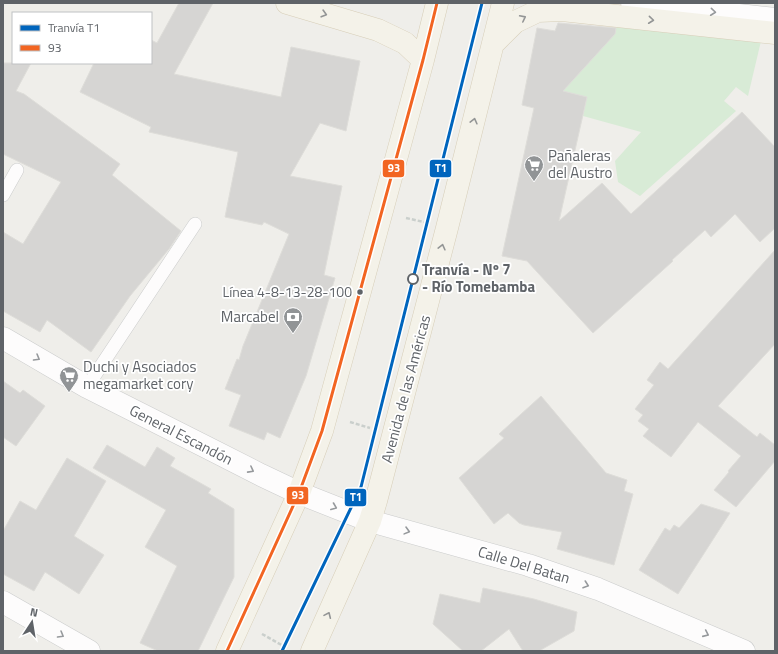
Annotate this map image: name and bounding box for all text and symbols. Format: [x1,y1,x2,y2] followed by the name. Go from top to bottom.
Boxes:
[710,7,716,16] one-way arrow
[321,9,328,18] one-way arrow
[12,12,152,64] legend
[519,15,527,23] one-way arrow
[648,15,654,24] one-way arrow
[48,18,100,37] text: Tranvía T1
[48,38,61,57] text: 93
[470,118,478,124] one-way arrow
[548,144,612,184] place label: Pañaleras del Austro
[523,154,545,182] supermarket icon: Pañaleras del Austro
[382,159,405,178] line badge: 93
[429,159,452,178] line badge: T1
[388,160,400,176] text: 93
[435,160,447,176] text: T1
[438,244,446,250] one-way arrow
[422,258,536,298] place label: Tranvía - Nº 7 - Río Tomebamba
[407,273,419,285] marker: Tranvía - Nº 7 - Río Tomebamba
[222,281,352,302] place label: Línea 4-8-13-28-100
[355,287,365,297] marker: Línea 4-8-13-28-100
[221,305,279,328] place label: Marcabel
[282,306,304,334] bank icon: Marcabel
[375,312,436,465] street label: Avenida de las Américas
[33,353,40,361] one-way arrow
[83,355,196,395] place label: Duchi y Asociados megamarket cory
[58,365,80,393] supermarket icon: Duchi y Asociados megamarket cory
[126,399,237,471] street label: General Escandón
[247,466,254,473] one-way arrow
[286,486,309,505] line badge: 93
[292,487,304,503] text: 93
[344,488,367,507] line badge: T1
[350,489,362,505] text: T1
[330,502,338,510] one-way arrow
[404,527,411,535] one-way arrow
[475,540,573,589] street label: Calle Del Batan
[582,580,589,588] one-way arrow
[12,602,52,642] north arrow
[29,604,39,621] text: N
[323,612,331,620] one-way arrow
[701,629,709,637] one-way arrow
[57,630,64,637] one-way arrow

